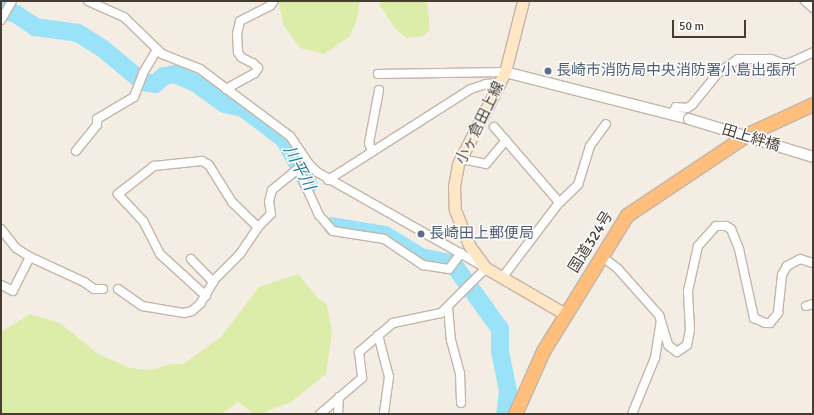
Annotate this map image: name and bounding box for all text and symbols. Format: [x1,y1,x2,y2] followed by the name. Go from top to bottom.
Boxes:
[674,12,748,38] scale bar
[679,19,704,34] text: 50 m
[556,62,796,80] place label: 長崎市消防局中央消防署小島出張所
[543,66,553,76] marker: 長崎市消防局中央消防署小島出張所
[452,79,508,167] street label: 小ヶ倉田上線
[720,121,782,155] street label: 田上絆橋
[279,142,319,194] water label: 川平川
[565,208,617,276] street label: 国道324号
[429,225,534,243] place label: 長崎田上郵便局
[416,229,426,239] marker: 長崎田上郵便局

